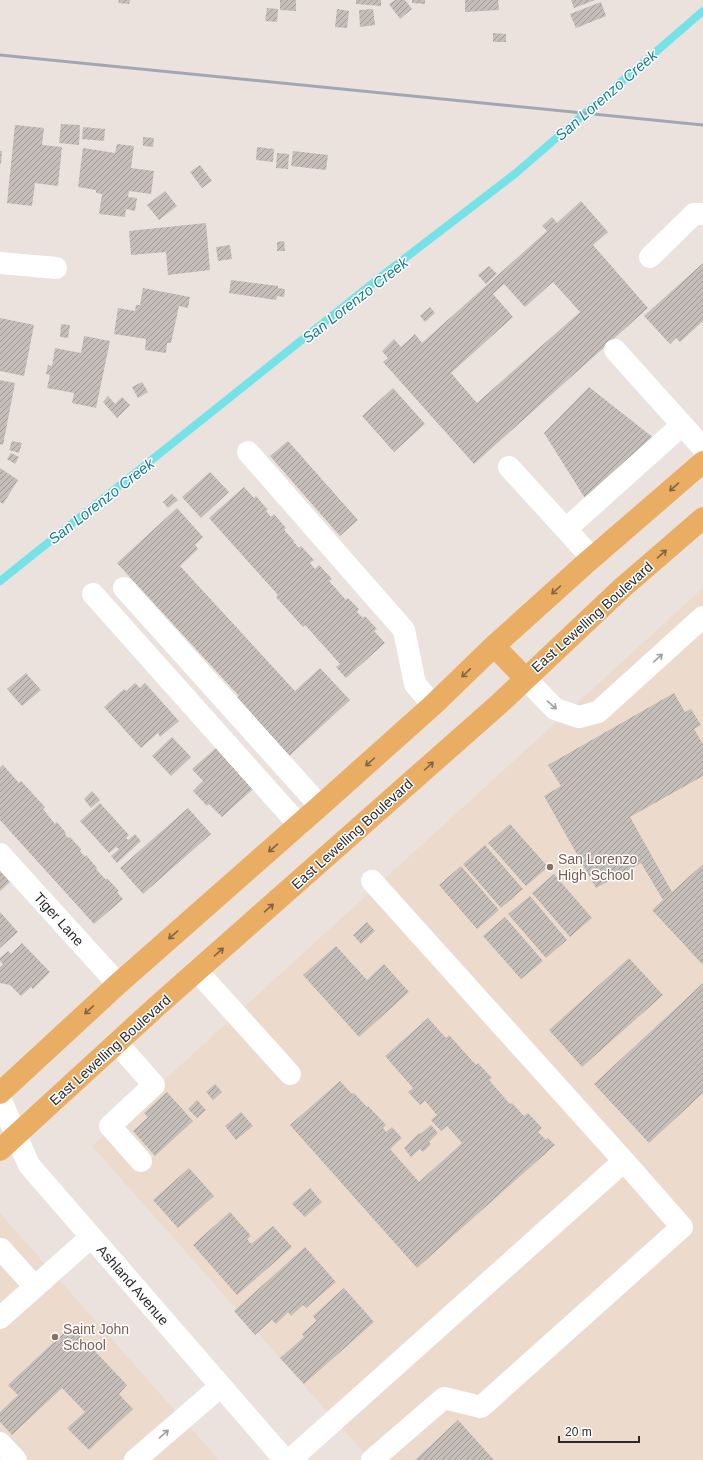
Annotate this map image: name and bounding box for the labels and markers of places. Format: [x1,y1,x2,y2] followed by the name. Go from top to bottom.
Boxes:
[558,851,638,883] place label: San Lorenzo High School
[545,862,555,872] marker: San Lorenzo High School
[63,1321,129,1353] place label: Saint John School
[50,1332,60,1342] marker: Saint John School

